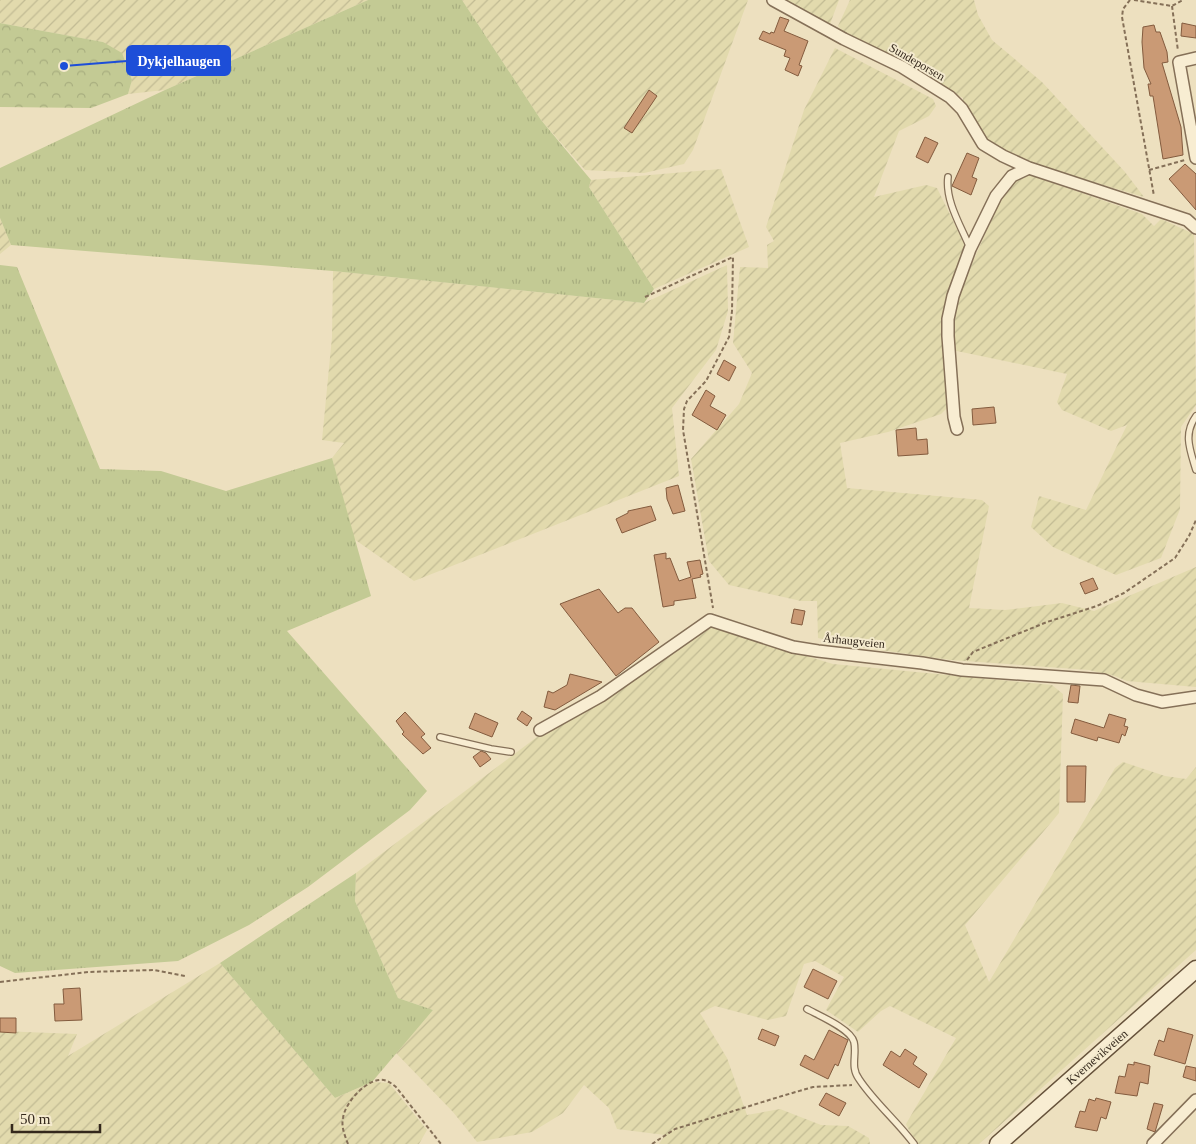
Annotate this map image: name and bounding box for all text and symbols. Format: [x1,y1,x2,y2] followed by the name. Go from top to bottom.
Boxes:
[887,40,947,84] street label: Sundeporsen
[127,46,230,75] callout: Dykjelhaugen
[137,54,221,69] text: Dykjelhaugen
[822,631,886,651] street label: Århaugveien
[1063,1027,1131,1087] street label: Kvernevikveien
[12,1102,100,1134] scale bar
[20,1111,51,1127] text: 50 m

